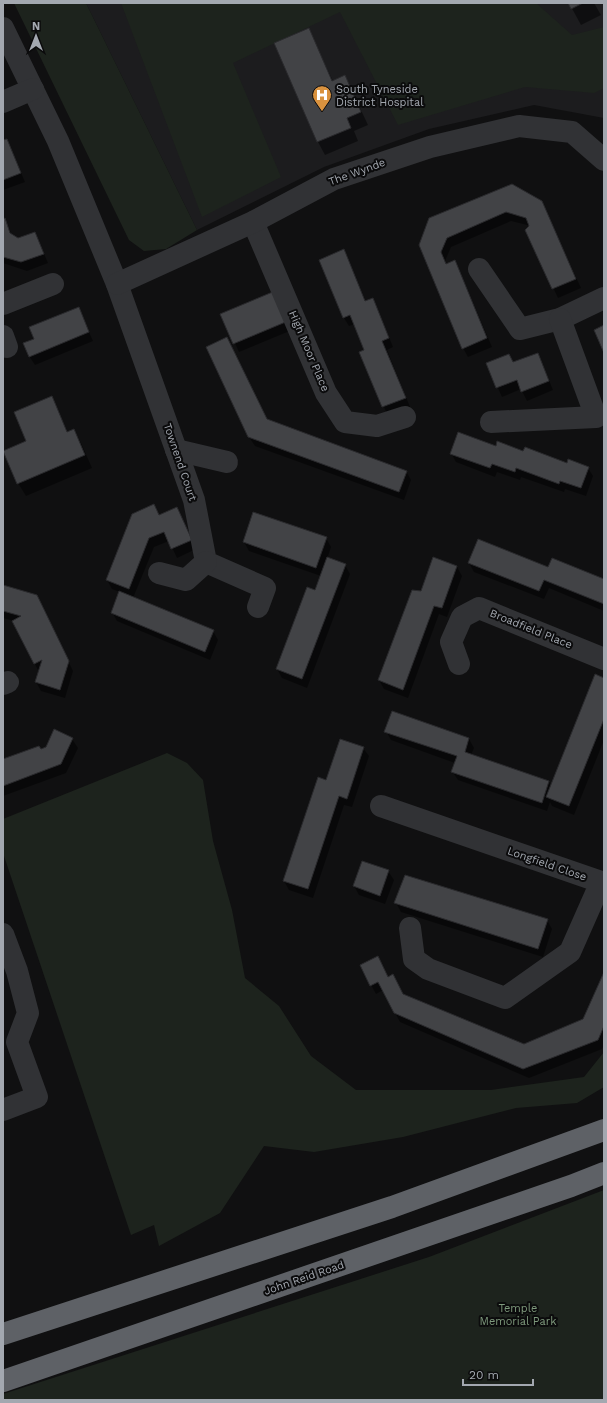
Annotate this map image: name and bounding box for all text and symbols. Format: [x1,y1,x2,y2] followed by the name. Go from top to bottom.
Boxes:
[16,16,56,56] north arrow
[32,20,40,33] text: N
[336,83,424,109] place label: South Tyneside District Hospital
[311,84,333,112] hospital icon: South Tyneside District Hospital
[327,156,387,188] street label: The Wynde
[286,309,332,393] street label: High Moor Place
[161,421,200,503] street label: Townend Court
[488,607,574,651] street label: Broadfield Place
[506,844,588,884] street label: Longfield Close
[262,1258,346,1298] street label: John Reid Road
[480,1302,556,1328] park label: Temple Memorial Park
[463,1361,533,1387] scale bar
[469,1368,499,1382] text: 20 m

